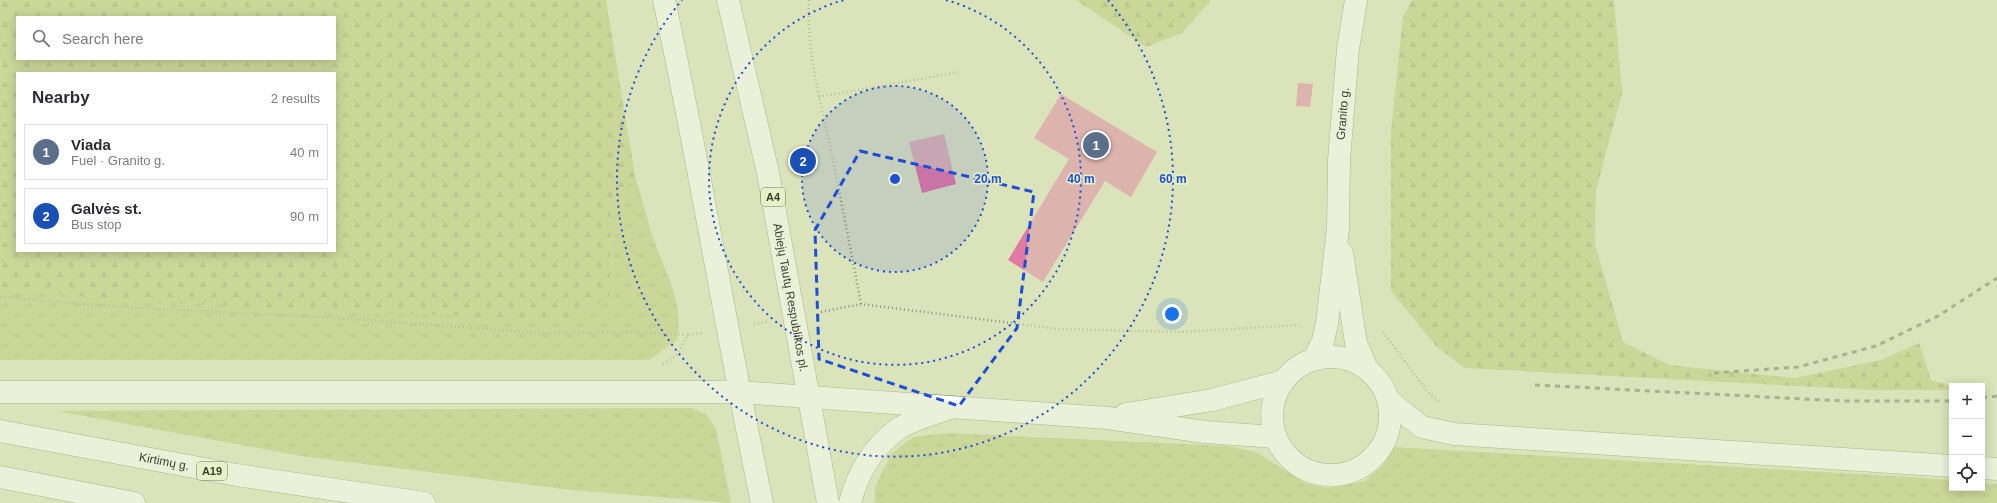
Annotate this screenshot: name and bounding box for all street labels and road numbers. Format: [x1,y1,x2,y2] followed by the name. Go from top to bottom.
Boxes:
[1334,87,1352,141] street label: Granito g.
[761,188,785,206] road number: A4
[770,222,811,373] street label: Abiejų Tautų Respublikos pl.
[138,450,190,473] street label: Kirtimų g.
[197,462,227,480] road number: A19

